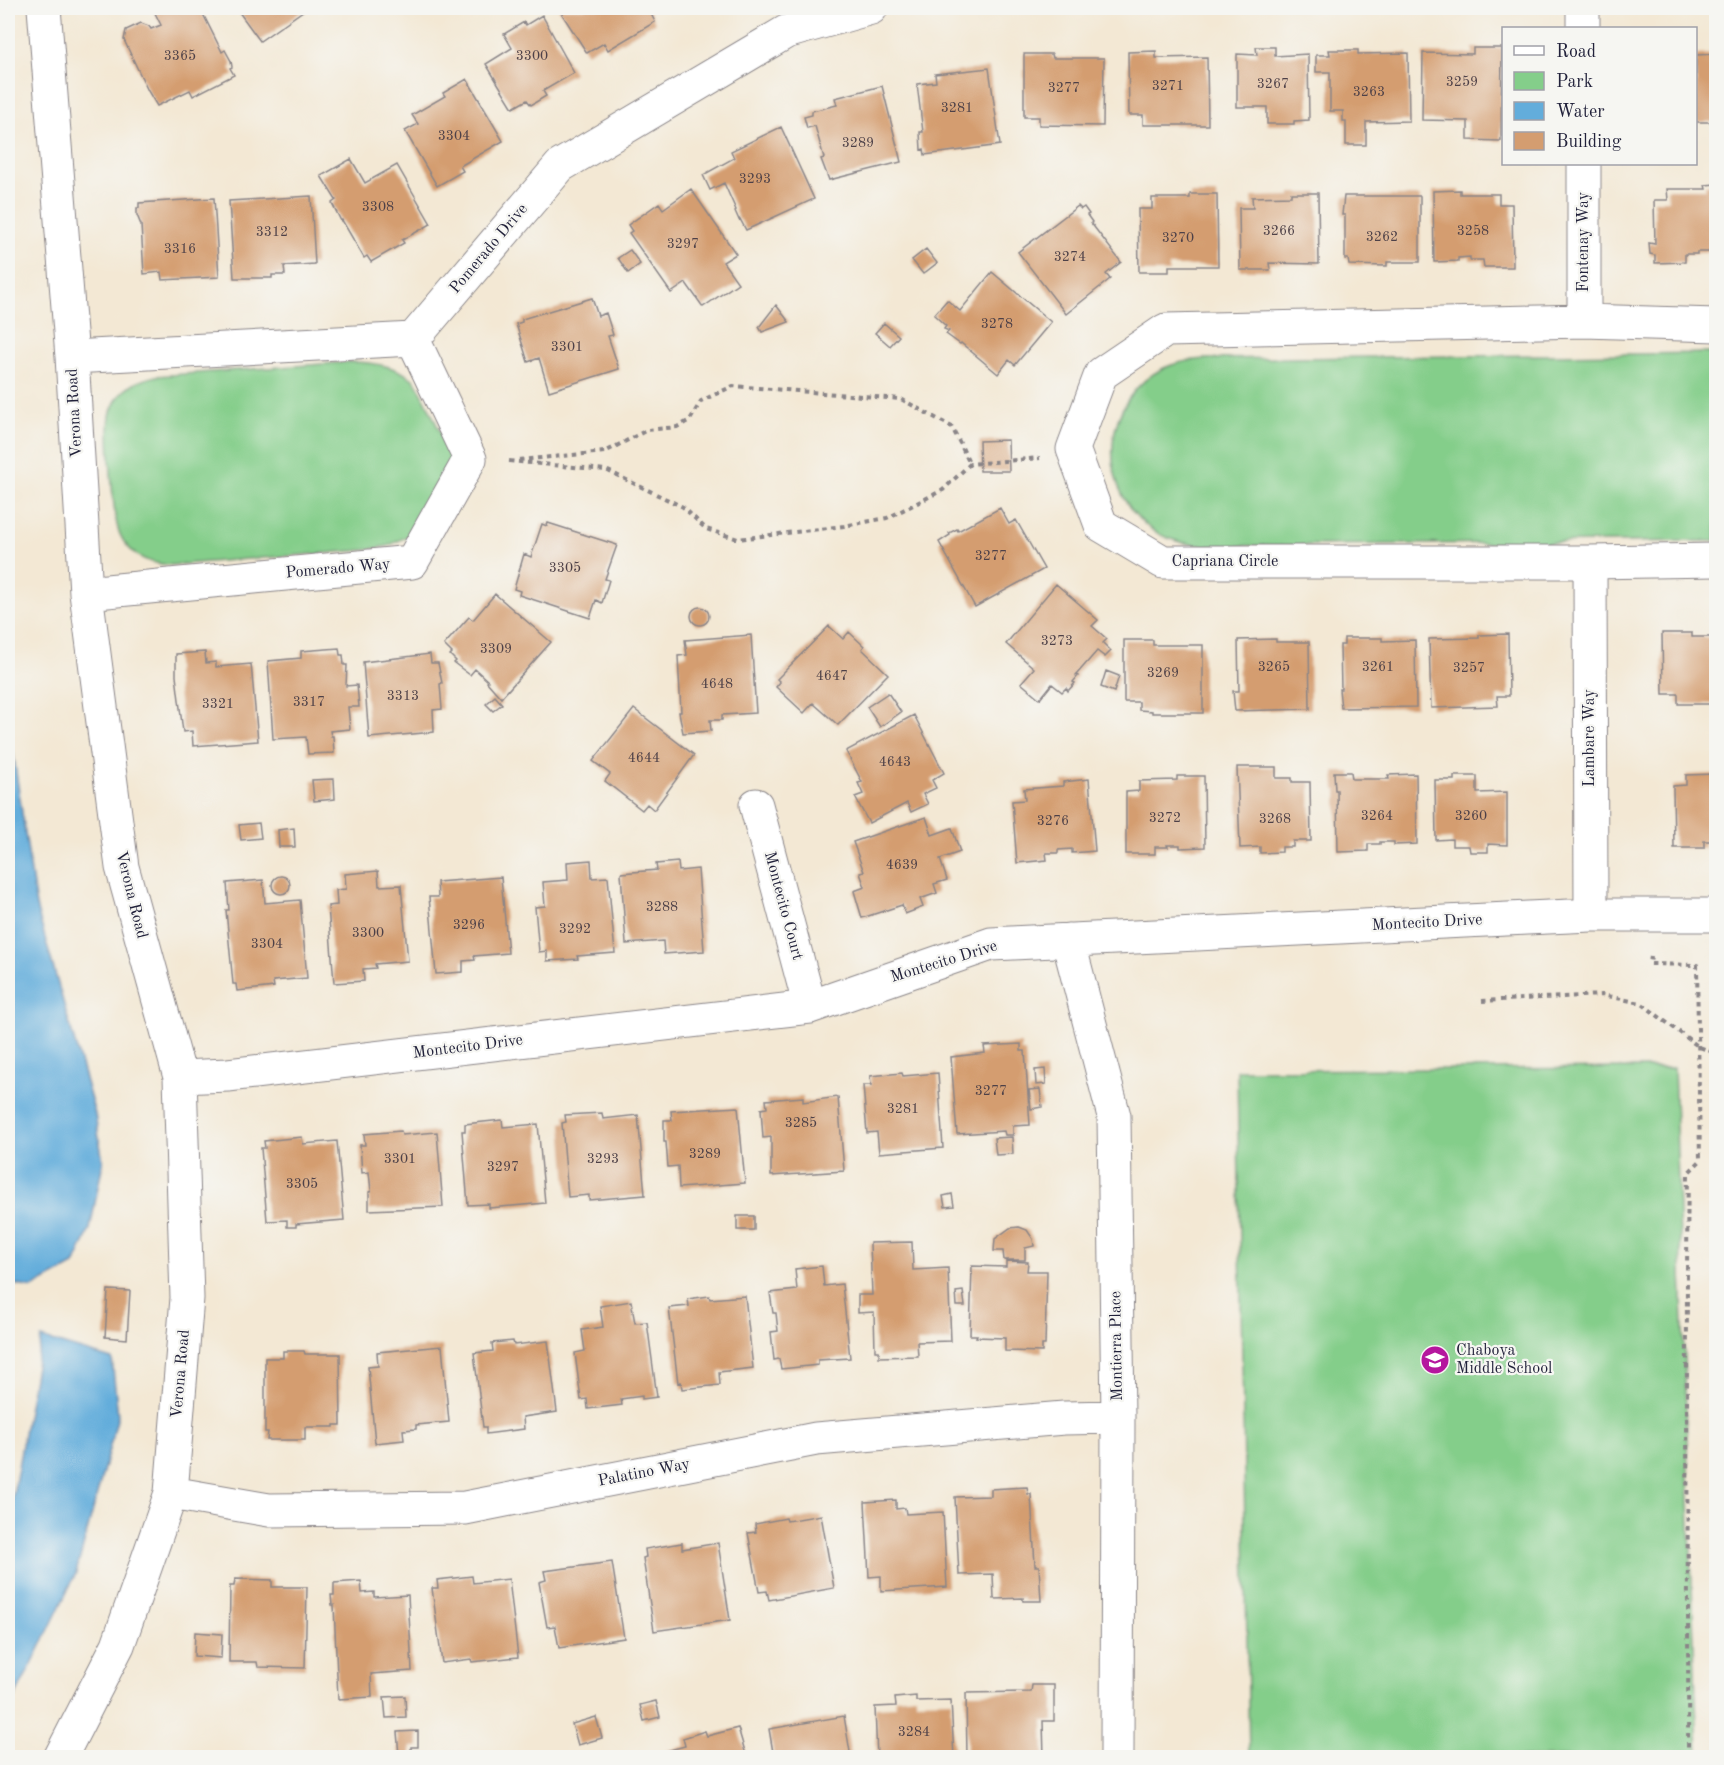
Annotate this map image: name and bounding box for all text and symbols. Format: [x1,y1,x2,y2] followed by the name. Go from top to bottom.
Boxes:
[1502,27,1697,165] legend
[1556,43,1596,61] text: Road
[164,49,196,63] house number: 3365
[516,49,548,63] house number: 3300
[1556,73,1593,91] text: Park
[1446,75,1478,89] house number: 3259
[1257,77,1289,91] house number: 3267
[1152,79,1184,93] house number: 3271
[1048,81,1080,95] house number: 3277
[1353,85,1385,99] house number: 3263
[941,101,973,115] house number: 3281
[1556,103,1605,121] text: Water
[438,129,470,143] house number: 3304
[1556,133,1622,151] text: Building
[842,136,874,150] house number: 3289
[739,172,771,186] house number: 3293
[1576,191,1592,292] street label: Fontenay Way
[362,200,394,214] house number: 3308
[447,201,531,297] street label: Pomerado Drive
[1263,224,1295,238] house number: 3266
[1457,224,1489,238] house number: 3258
[256,225,288,239] house number: 3312
[1366,230,1398,244] house number: 3262
[1162,231,1194,245] house number: 3270
[667,237,699,251] house number: 3297
[164,242,196,256] house number: 3316
[1054,250,1086,264] house number: 3274
[981,317,1013,331] house number: 3278
[551,340,583,354] house number: 3301
[65,368,85,458] street label: Verona Road
[975,549,1007,563] house number: 3277
[1172,554,1278,570] street label: Capriana Circle
[285,556,392,582] street label: Pomerado Way
[549,561,581,575] house number: 3305
[1041,634,1073,648] house number: 3273
[480,642,512,656] house number: 3309
[1258,660,1290,674] house number: 3265
[1362,660,1394,674] house number: 3261
[1453,661,1485,675] house number: 3257
[1147,666,1179,680] house number: 3269
[816,669,848,683] house number: 4647
[701,677,733,691] house number: 4648
[387,689,419,703] house number: 3313
[1582,689,1598,787] street label: Lambare Way
[293,695,325,709] house number: 3317
[202,697,234,711] house number: 3321
[628,751,660,765] house number: 4644
[879,755,911,769] house number: 4643
[1361,809,1393,823] house number: 3264
[1455,809,1487,823] house number: 3260
[1149,811,1181,825] house number: 3272
[1259,812,1291,826] house number: 3268
[1037,814,1069,828] house number: 3276
[112,850,150,940] street label: Verona Road
[761,850,805,962] street label: Montecito Court
[886,858,918,872] house number: 4639
[646,900,678,914] house number: 3288
[1371,912,1483,934] street label: Montecito Drive
[453,918,485,932] house number: 3296
[559,922,591,936] house number: 3292
[352,926,384,940] house number: 3300
[251,937,283,951] house number: 3304
[889,938,999,986] street label: Montecito Drive
[412,1032,524,1062] street label: Montecito Drive
[975,1084,1007,1098] house number: 3277
[887,1102,919,1116] house number: 3281
[785,1116,817,1130] house number: 3285
[689,1147,721,1161] house number: 3289
[384,1152,416,1166] house number: 3301
[587,1152,619,1166] house number: 3293
[487,1160,519,1174] house number: 3297
[286,1177,318,1191] house number: 3305
[1108,1291,1126,1401] street label: Montierra Place
[169,1329,193,1419] street label: Verona Road
[1456,1343,1552,1377] place label: Chaboya Middle School
[1419,1344,1451,1376] school or university icon: Chaboya Middle School
[597,1456,692,1490] street label: Palatino Way
[898,1725,930,1739] house number: 3284

